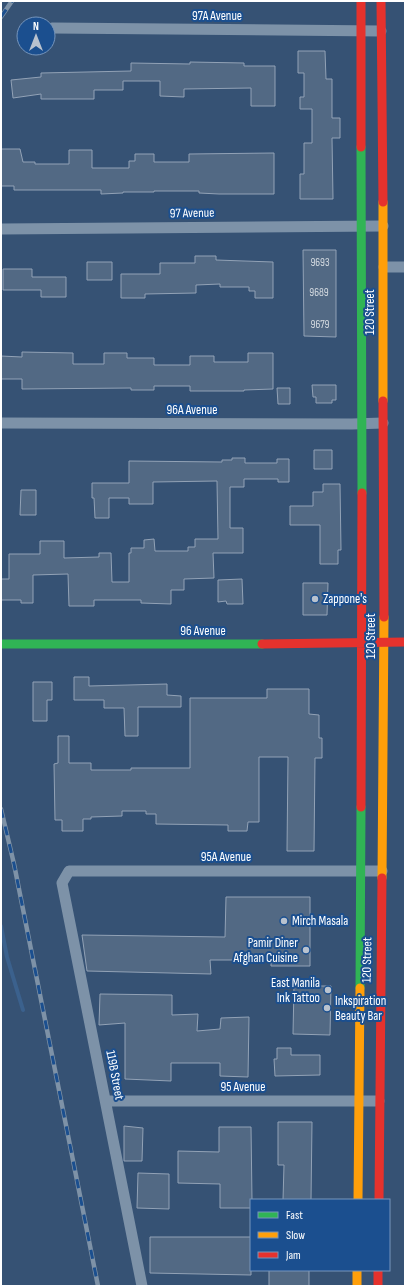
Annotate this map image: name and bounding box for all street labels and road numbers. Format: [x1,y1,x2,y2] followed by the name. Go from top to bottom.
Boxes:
[192,8,242,24] street label: 97A Avenue
[169,205,215,221] street label: 97 Avenue
[362,289,378,335] street label: 120 Street
[167,402,217,418] street label: 96A Avenue
[363,613,379,659] street label: 120 Street
[180,623,226,639] street label: 96 Avenue
[201,849,251,865] street label: 95A Avenue
[359,937,375,983] street label: 120 Street
[102,1049,128,1101] street label: 119B Street
[221,1079,265,1095] street label: 95 Avenue

